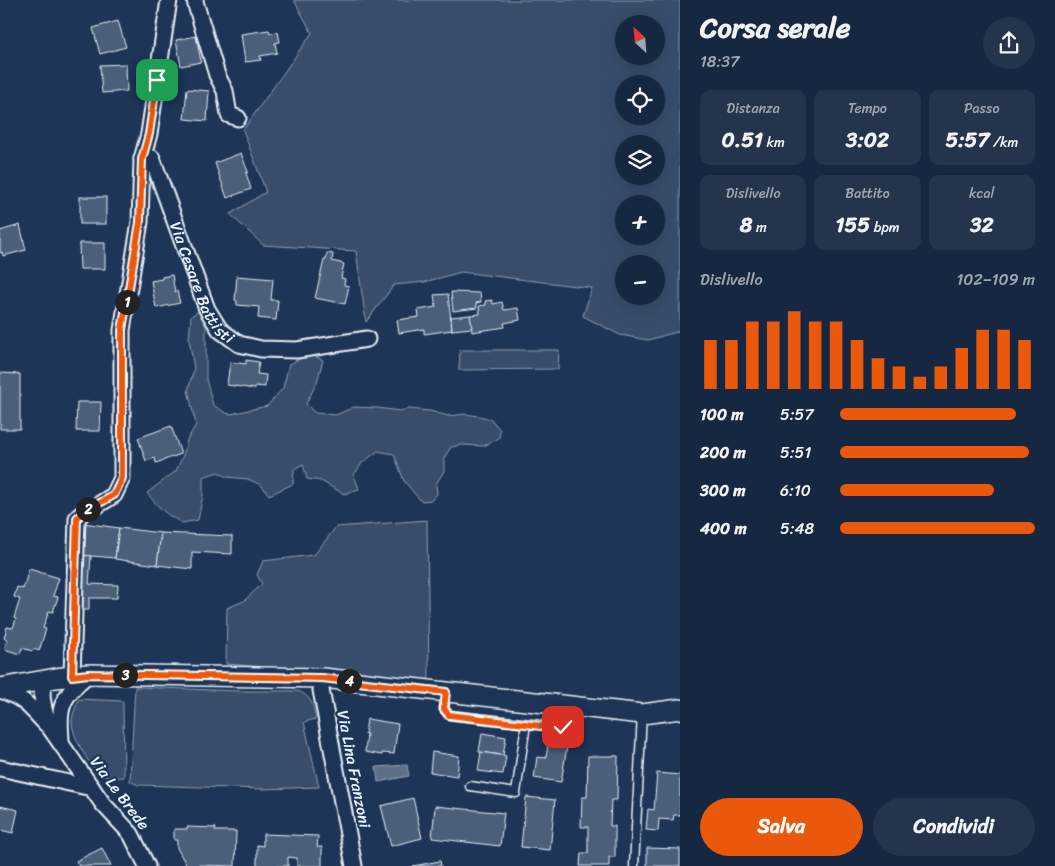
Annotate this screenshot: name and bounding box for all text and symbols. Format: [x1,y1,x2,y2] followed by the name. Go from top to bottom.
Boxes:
[700,3,850,52] text: Corsa serale
[615,15,665,65] north arrow
[615,15,665,305] map controls
[983,17,1035,69] button: share
[700,47,739,76] text: 18:37
[136,59,178,101] pin
[143,66,171,94] icon: arrive
[615,75,665,125] button: locate
[727,96,780,121] text: Distanza
[848,96,887,121] text: Tempo
[964,96,1000,121] text: Passo
[722,121,763,159] text: 0.51
[846,121,889,159] text: 3:02
[945,121,989,159] text: 5:57
[763,130,785,155] text: km
[989,130,1018,155] text: /km
[615,135,665,185] button: layers
[726,181,781,206] text: Dislivello
[845,181,890,206] text: Battito
[969,181,995,206] text: kcal
[615,195,665,245] button: +
[740,206,752,244] text: 8
[835,206,870,244] text: 155
[970,206,994,244] text: 32
[752,215,767,240] text: m
[870,215,900,240] text: bpm
[162,217,242,351] street label: Via Cesare Battisti
[615,255,665,305] button: −
[700,265,763,294] text: Dislivello
[956,265,1035,294] text: 102–109 m
[114,290,140,314] pin: 1
[124,290,131,315] text: 1
[700,400,744,429] text: 100 m
[780,400,814,429] text: 5:57
[700,438,746,467] text: 200 m
[780,438,811,467] text: 5:51
[700,476,745,505] text: 300 m
[780,476,811,505] text: 6:10
[76,496,100,522] pin: 2
[84,497,93,522] text: 2
[700,514,747,543] text: 400 m
[780,514,814,543] text: 5:48
[112,662,138,688] pin: 3
[122,663,129,688] text: 3
[336,668,362,694] pin: 4
[345,669,354,694] text: 4
[542,706,584,748] pin
[328,708,380,831] street label: Via Lina Franzoni
[549,713,577,741] icon: check
[82,750,158,836] street label: Via Le Brede
[700,798,863,856] button: Salva
[873,798,1035,856] button: Condividi

